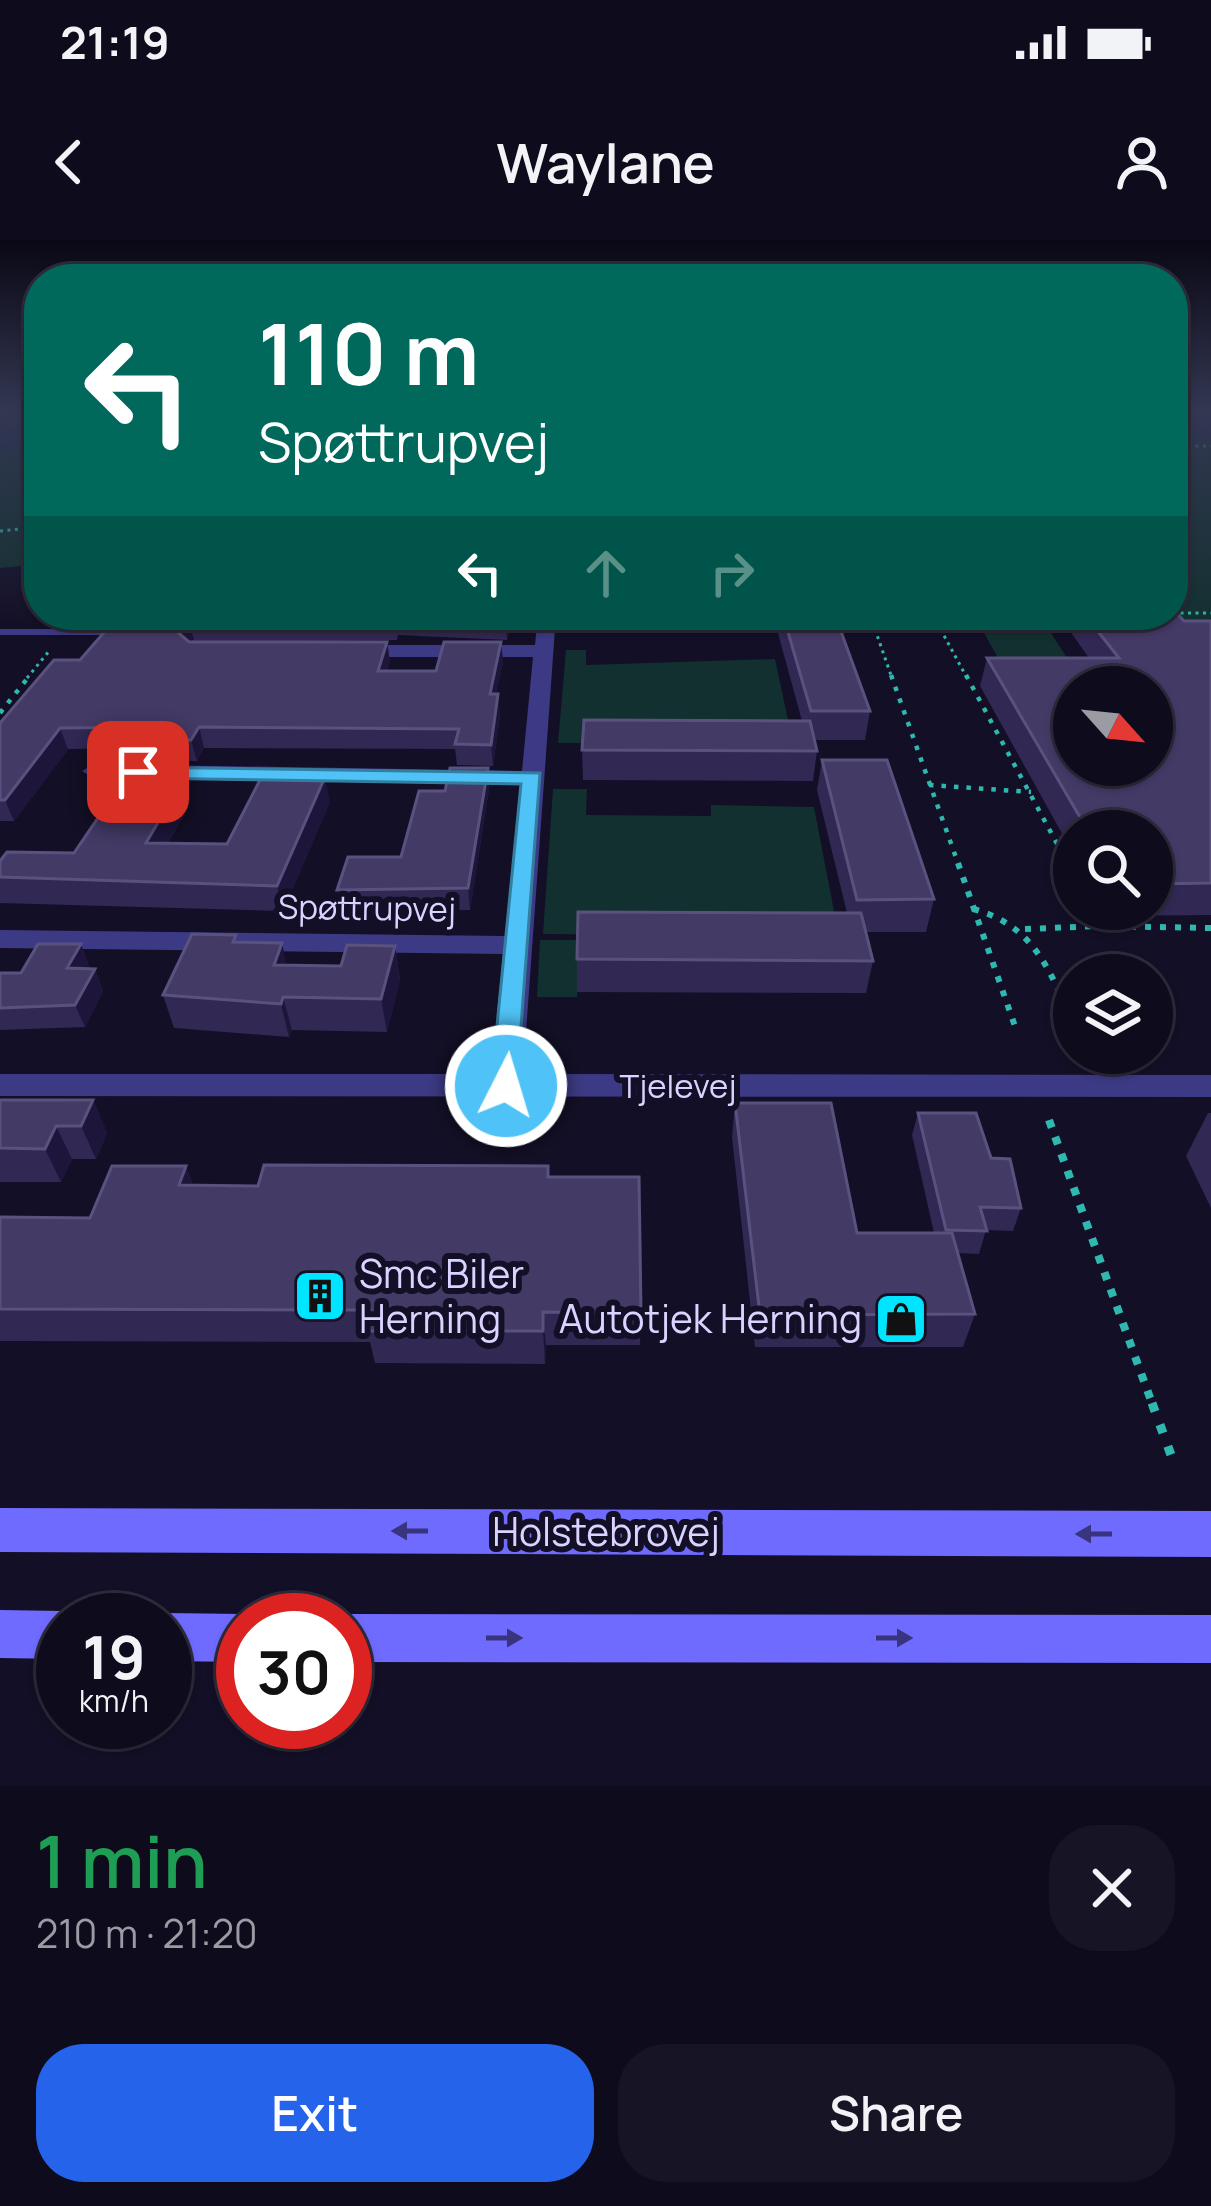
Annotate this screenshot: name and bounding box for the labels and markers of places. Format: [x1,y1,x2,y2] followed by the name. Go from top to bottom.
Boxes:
[87,721,189,823] pin
[359,1246,524,1345] place label: Smc Biler Herning
[292,1268,348,1324] building icon: Smc Biler Herning
[559,1291,862,1345] place label: Autotjek Herning
[873,1291,929,1347] shop icon: Autotjek Herning

